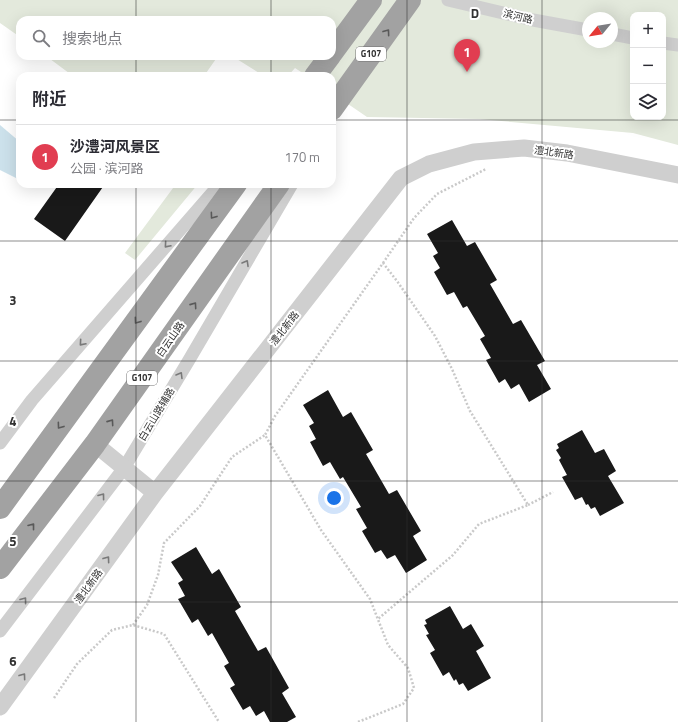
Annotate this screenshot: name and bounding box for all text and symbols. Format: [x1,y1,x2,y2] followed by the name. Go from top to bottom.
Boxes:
[471,3,479,23] text: D
[502,6,534,27] street label: 滨河路
[582,12,618,48] north arrow
[630,12,666,120] map controls
[630,12,666,48] button: +
[16,16,336,60] search box
[30,27,52,49] icon: search
[62,27,122,50] text: 搜索地点
[383,29,390,36] one-way arrow
[454,39,480,72] pin: 1
[356,47,386,61] road number: G107
[630,48,666,84] button: −
[630,84,666,120] button: layers
[32,86,66,112] text: 附近
[70,135,160,158] text: 沙澧河风景区
[533,142,575,163] street label: 澧北新路
[41,147,49,167] text: 1
[284,147,320,167] text: 170 m
[70,158,144,178] text: 公园 · 滨河路
[211,211,218,218] one-way arrow
[165,240,172,248] one-way arrow
[241,260,248,267] one-way arrow
[9,290,17,310] text: 3
[189,302,196,309] one-way arrow
[266,308,303,349] street label: 澧北新路
[135,316,142,323] one-way arrow
[153,319,188,360] street label: 白云山路
[79,338,86,346] one-way arrow
[127,371,157,385] road number: G107
[176,372,183,379] one-way arrow
[135,385,178,444] street label: 白云山路辅路
[9,411,17,431] text: 4
[106,419,114,426] one-way arrow
[58,421,65,428] one-way arrow
[324,488,344,508] your location
[98,493,105,500] one-way arrow
[28,523,35,530] one-way arrow
[9,531,17,551] text: 5
[103,556,110,563] one-way arrow
[71,566,106,607] street label: 澧北新路
[19,597,26,604] one-way arrow
[9,651,17,671] text: 6
[18,673,25,680] one-way arrow

